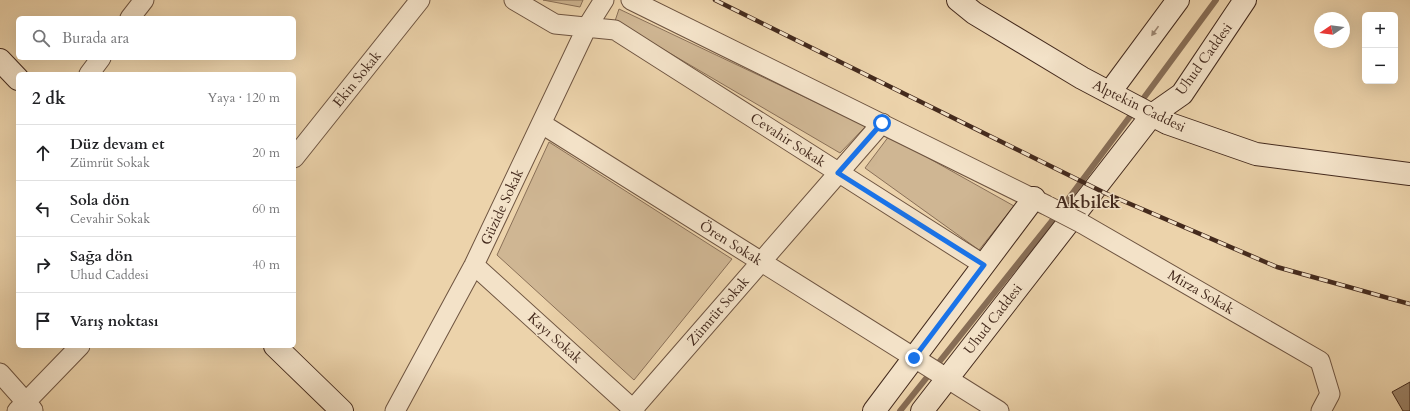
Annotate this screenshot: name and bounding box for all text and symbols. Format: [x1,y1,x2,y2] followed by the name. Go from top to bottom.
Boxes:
[1314,12,1350,48] north arrow
[1362,12,1398,84] map controls
[1362,12,1398,48] button: +
[16,16,296,60] search box
[1171,19,1237,99] street label: Uhud Caddesi
[1151,26,1159,37] one-way arrow
[30,27,52,49] icon: search
[62,28,129,48] text: Burada ara
[328,46,386,111] street label: Ekin Sokak
[1362,48,1398,84] button: −
[1089,75,1189,137] street label: Alptekin Caddesi
[32,87,66,110] text: 2 dk
[207,89,280,107] text: Yaya · 120 m
[747,109,830,172] street label: Cevahir Sokak
[873,114,891,132] route start
[70,134,165,154] text: Düz devam et
[32,142,54,164] icon: ahead
[252,144,280,162] text: 20 m
[70,154,150,172] text: Zümrüt Sokak
[476,165,528,248] street label: Güzide Sokak
[70,190,130,210] text: Sola dön
[1055,190,1121,215] district label: Akbilek
[32,198,54,220] icon: left
[252,200,280,218] text: 60 m
[70,210,150,228] text: Cevahir Sokak
[696,216,767,270] street label: Ören Sokak
[70,246,133,266] text: Sağa dön
[32,254,54,276] icon: right
[252,256,280,274] text: 40 m
[1164,265,1238,319] street label: Mirza Sokak
[70,266,149,284] text: Uhud Caddesi
[683,272,754,350] street label: Zümrüt Sokak
[959,280,1027,358] street label: Uhud Caddesi
[524,308,587,368] street label: Kayı Sokak
[32,310,54,332] icon: arrive
[70,311,159,331] text: Varış noktası
[905,349,923,367] route end

